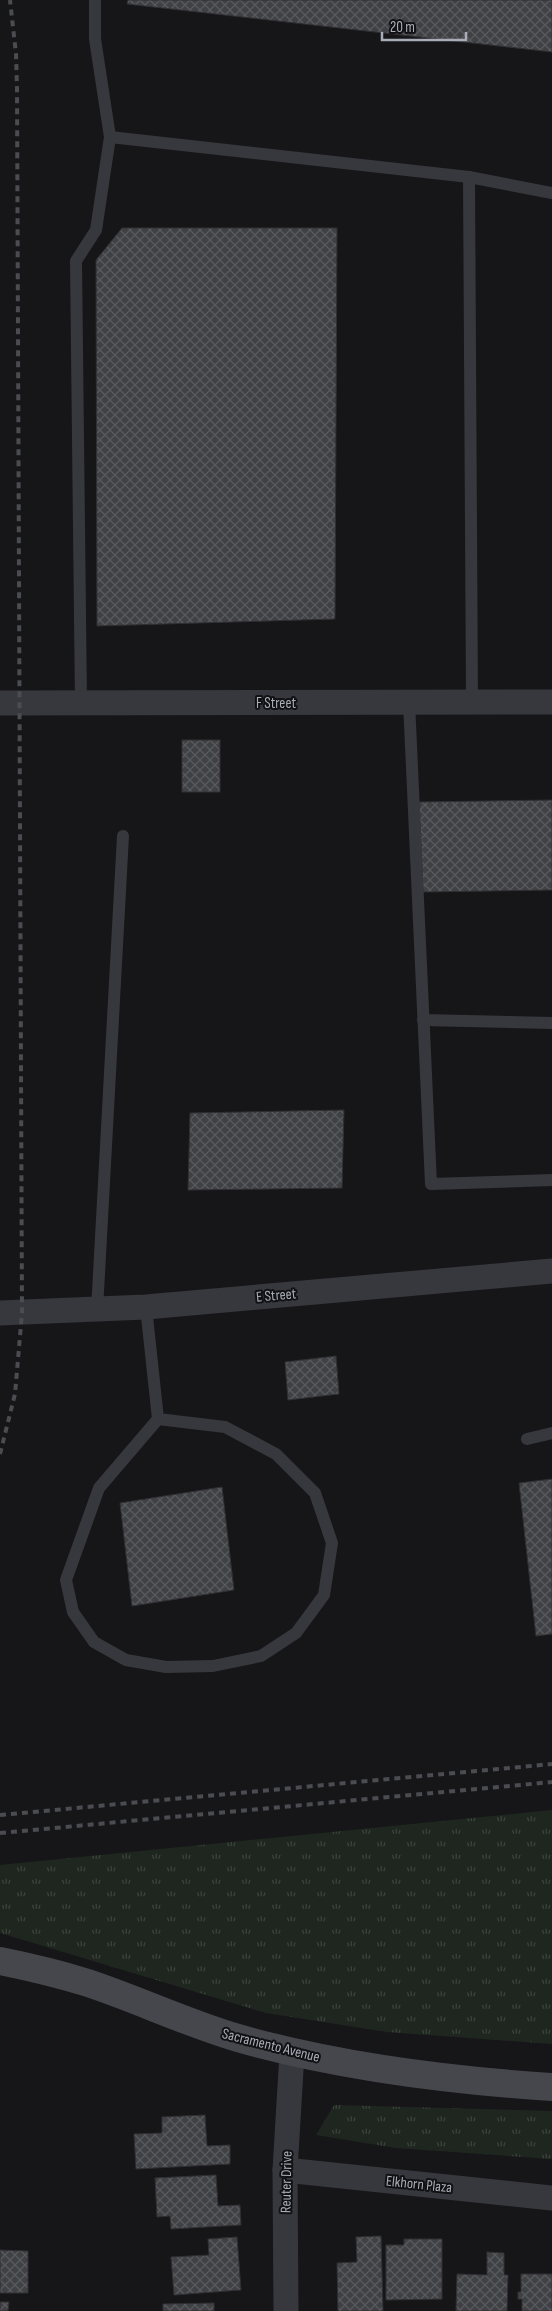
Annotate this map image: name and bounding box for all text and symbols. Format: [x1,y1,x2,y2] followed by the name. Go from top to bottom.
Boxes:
[382,10,466,42] scale bar
[390,18,415,37] text: 20 m
[256,694,296,713] street label: F Street
[255,1284,297,1307] street label: E Street
[220,2024,322,2067] street label: Sacramento Avenue
[276,2151,297,2213] street label: Reuter Drive
[385,2172,453,2197] street label: Elkhorn Plaza

